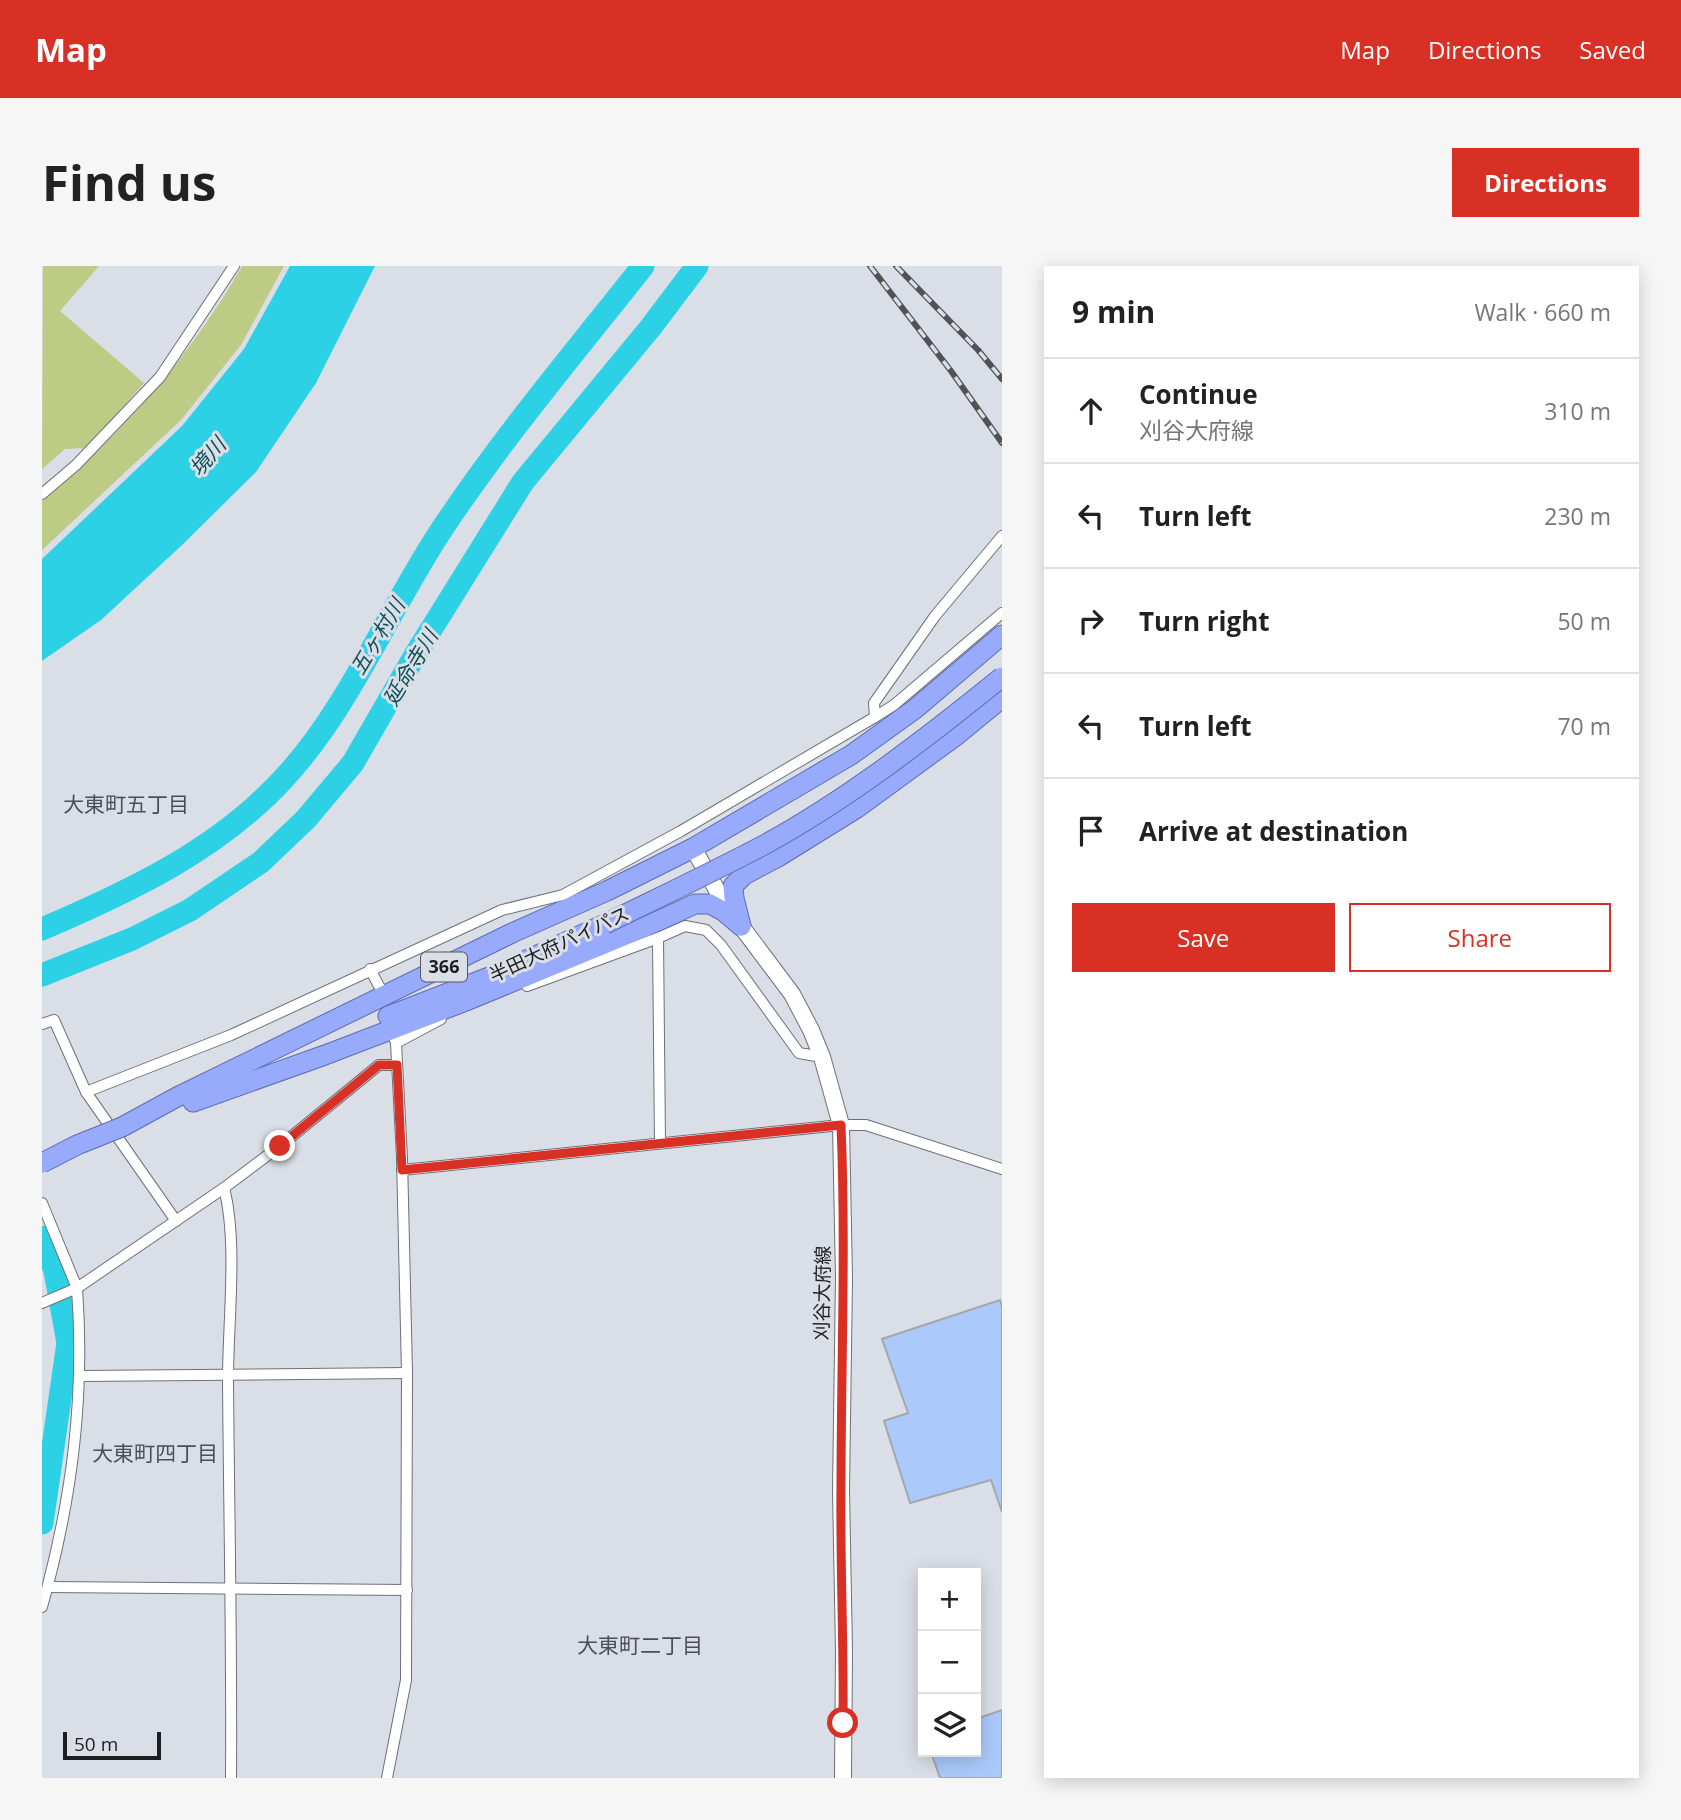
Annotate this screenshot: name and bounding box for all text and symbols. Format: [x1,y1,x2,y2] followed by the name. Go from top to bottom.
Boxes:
[35,27,107,72] text: Map
[1340,33,1390,66] text: Map
[1428,33,1541,66] text: Directions
[1579,33,1646,66] text: Saved
[1452,148,1639,217] button: Directions
[42,149,216,215] text: Find us
[1072,291,1155,332] text: 9 min
[1474,296,1611,328] text: Walk · 660 m
[1139,376,1258,412] text: Continue
[1072,392,1110,430] icon: ahead
[1544,395,1611,427] text: 310 m
[1139,414,1254,446] text: 刈谷大府線
[183,430,233,481] water label: 境川
[1072,497,1110,535] icon: left
[1139,498,1251,534] text: Turn left
[1544,500,1611,532] text: 230 m
[344,592,412,680] water label: 五ヶ村川
[1072,602,1110,640] icon: right
[1139,603,1270,639] text: Turn right
[1557,605,1611,637] text: 50 m
[377,623,445,711] water label: 延命寺川
[1072,707,1110,745] icon: left
[1139,708,1251,744] text: Turn left
[1557,710,1611,742] text: 70 m
[63,790,189,818] district label: 大東町五丁目
[1072,812,1110,850] icon: arrive
[1139,813,1408,849] text: Arrive at destination
[485,900,633,988] street label: 半田大府パイパス
[1072,903,1335,972] button: Save
[1349,903,1611,972] button: Share
[421,952,467,982] road number: 366
[264,1130,295,1161] route end
[808,1245,836,1341] street label: 刈谷大府線
[92,1439,218,1467] district label: 大東町四丁目
[918,1568,981,1757] map controls
[918,1568,981,1631] button: +
[577,1631,703,1659] district label: 大東町二丁目
[918,1631,981,1694] button: −
[918,1694,981,1757] button: layers
[827,1707,858,1738] route start
[63,1729,161,1761] scale bar
[74,1731,118,1757] text: 50 m

